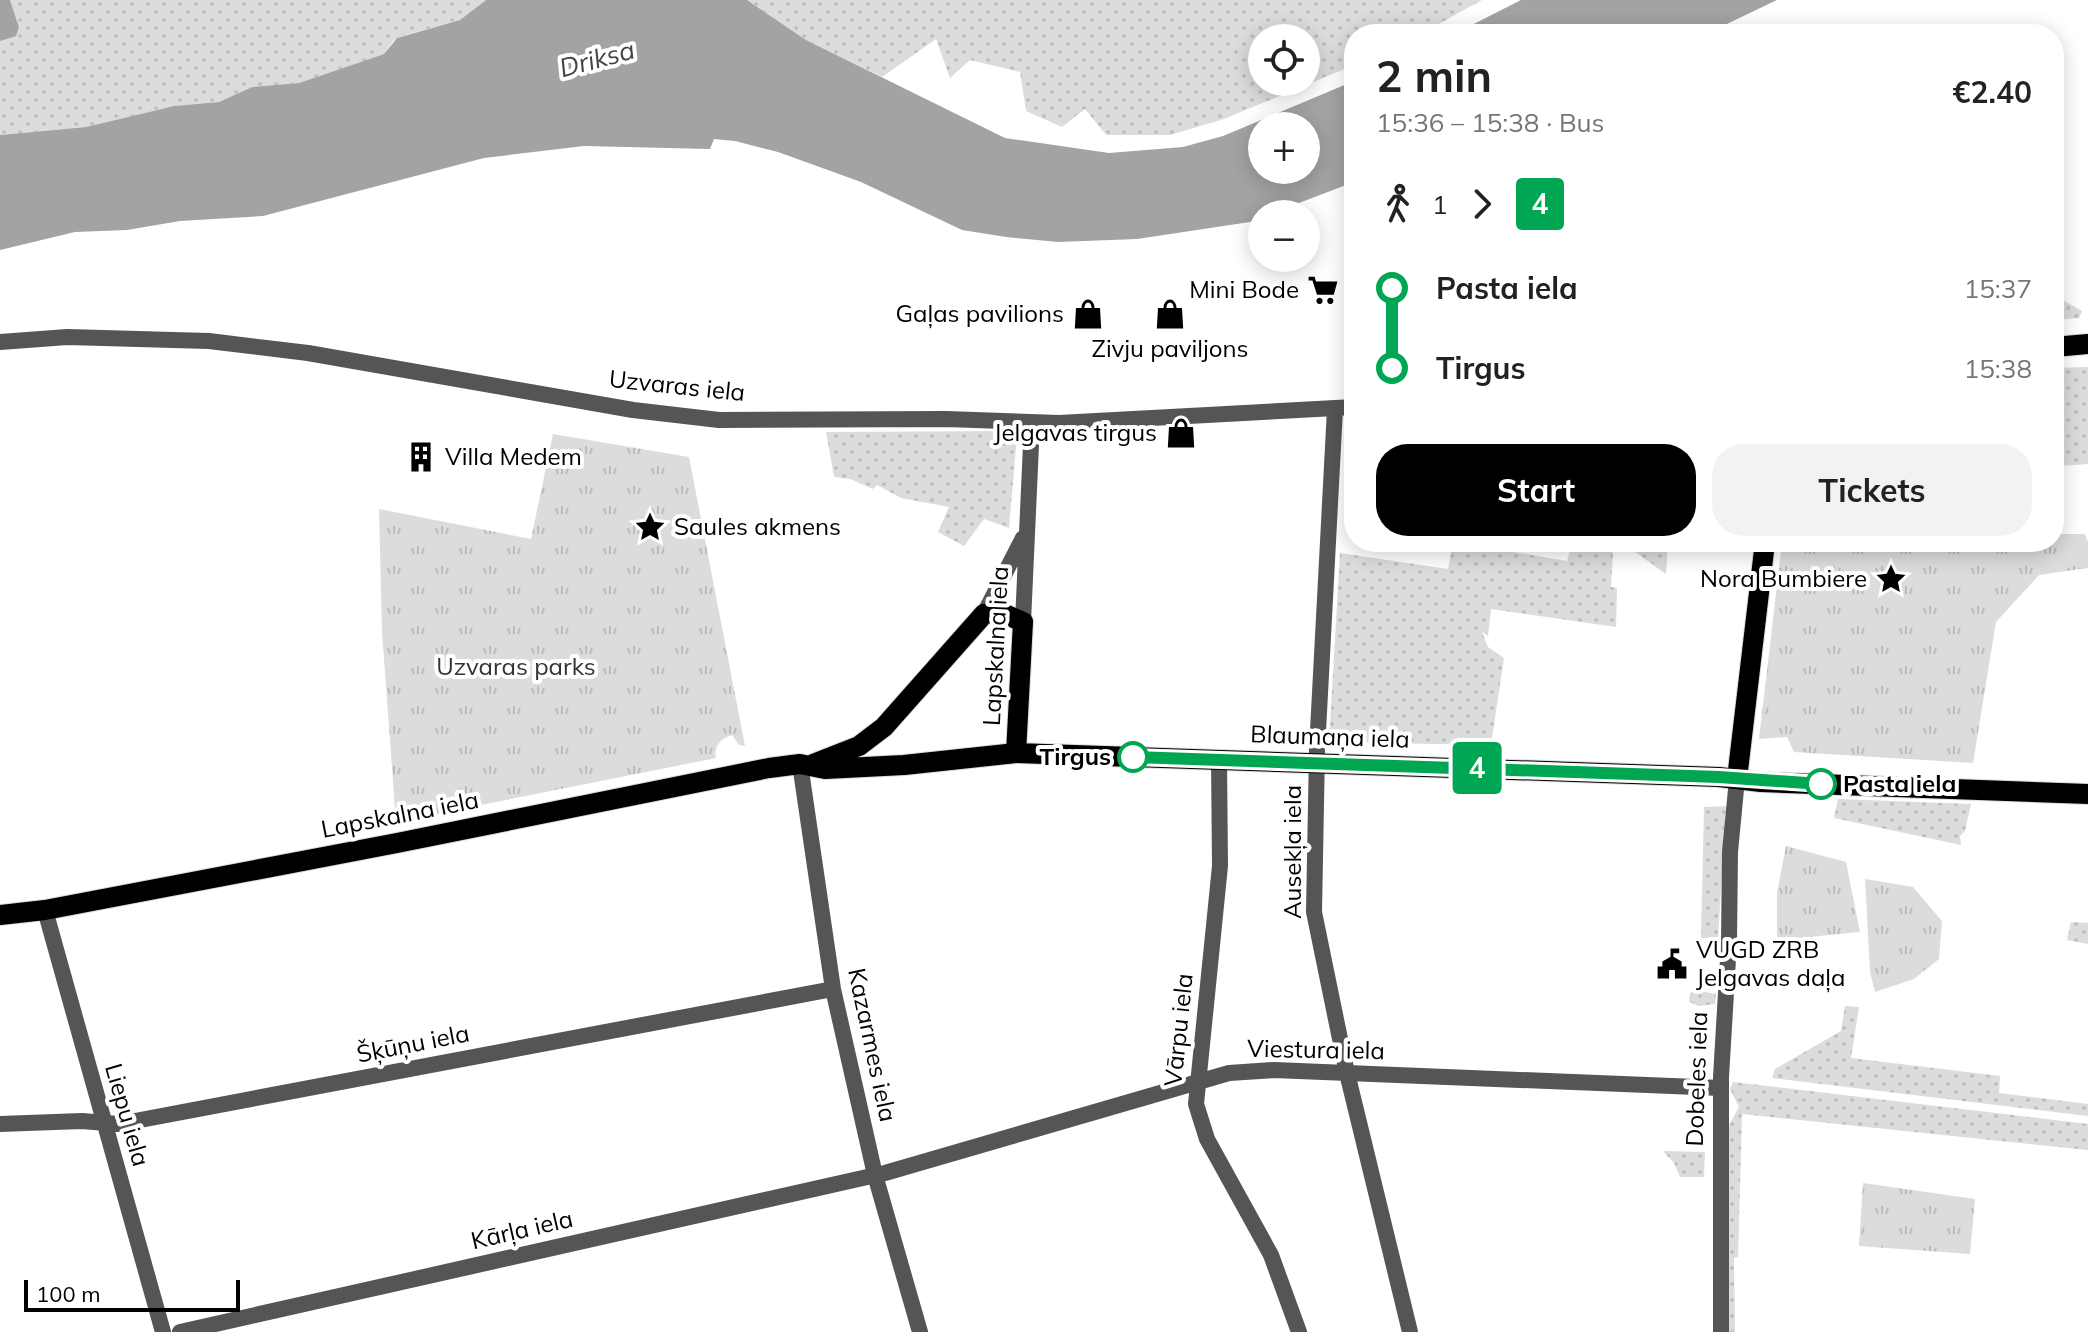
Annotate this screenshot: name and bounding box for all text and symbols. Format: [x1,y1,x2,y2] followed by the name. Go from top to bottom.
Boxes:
[1248,24,1320,272] map controls
[1248,24,1320,96] button: locate
[556,33,638,84] water label: Driksa
[1376,48,1492,103] text: 2 min
[1953,73,2032,111] text: €2.40
[1376,106,1605,139] text: 15:36 – 15:38 · Bus
[1248,112,1320,184] button: +
[1376,182,1420,226] icon: walk
[1460,182,1504,226] icon: forward
[1532,186,1548,221] text: 4
[1432,188,1448,221] text: 1
[1248,200,1320,272] button: −
[1436,269,1578,307] text: Pasta iela
[1964,272,2032,305] text: 15:37
[1306,273,1340,307] supermarket icon: Mini Bode
[1189,274,1299,304] place label: Mini Bode
[1071,297,1105,331] shop icon: Gaļas pavilions
[1153,297,1187,331] shop icon: Zivju paviljons
[896,298,1064,329] place label: Gaļas pavilions
[1092,333,1248,363] place label: Zivju paviljons
[1436,349,1526,387] text: Tirgus
[1964,352,2032,385] text: 15:38
[608,363,747,407] street label: Uzvaras iela
[1164,416,1198,450] shop icon: Jelgavas tirgus
[994,417,1157,447] place label: Jelgavas tirgus
[404,440,438,474] building icon: Villa Medem
[445,441,582,471] place label: Villa Medem
[1376,444,1696,536] button: Start
[1712,444,2032,536] button: Tickets
[633,510,667,544] place icon: Saules akmens
[674,511,841,541] place label: Saules akmens
[1874,562,1908,596] place icon: Nora Bumbiere
[1700,563,1867,593] place label: Nora Bumbiere
[976,565,1014,726] street label: Lapskalna iela
[436,651,596,681] park label: Uzvaras parks
[1250,718,1410,755] street label: Blaumaņa iela
[1039,741,1111,771] place label: Tirgus
[1118,742,1148,772] marker: Tirgus
[1451,742,1503,794] line badge: 4
[1469,750,1485,785] text: 4
[1843,768,1956,798] place label: Pasta iela
[1806,769,1836,799] marker: Pasta iela
[319,784,481,844] street label: Lapskalna iela
[1277,785,1308,919] street label: Ausekļa iela
[1696,934,1845,993] place label: VUGD ZRB Jelgavas daļa
[1655,947,1689,981] public building icon: VUGD ZRB Jelgavas daļa
[842,965,904,1124] street label: Kazarmes iela
[1157,972,1199,1088] street label: Vārpu iela
[1679,1011,1713,1147] street label: Dobeles iela
[354,1017,472,1070] street label: Šķūņu iela
[1247,1033,1385,1065] street label: Viestura iela
[99,1060,157,1169] street label: Liepu iela
[468,1203,576,1256] street label: Kārļa iela
[24,1276,240,1312] scale bar
[36,1280,101,1308] text: 100 m

